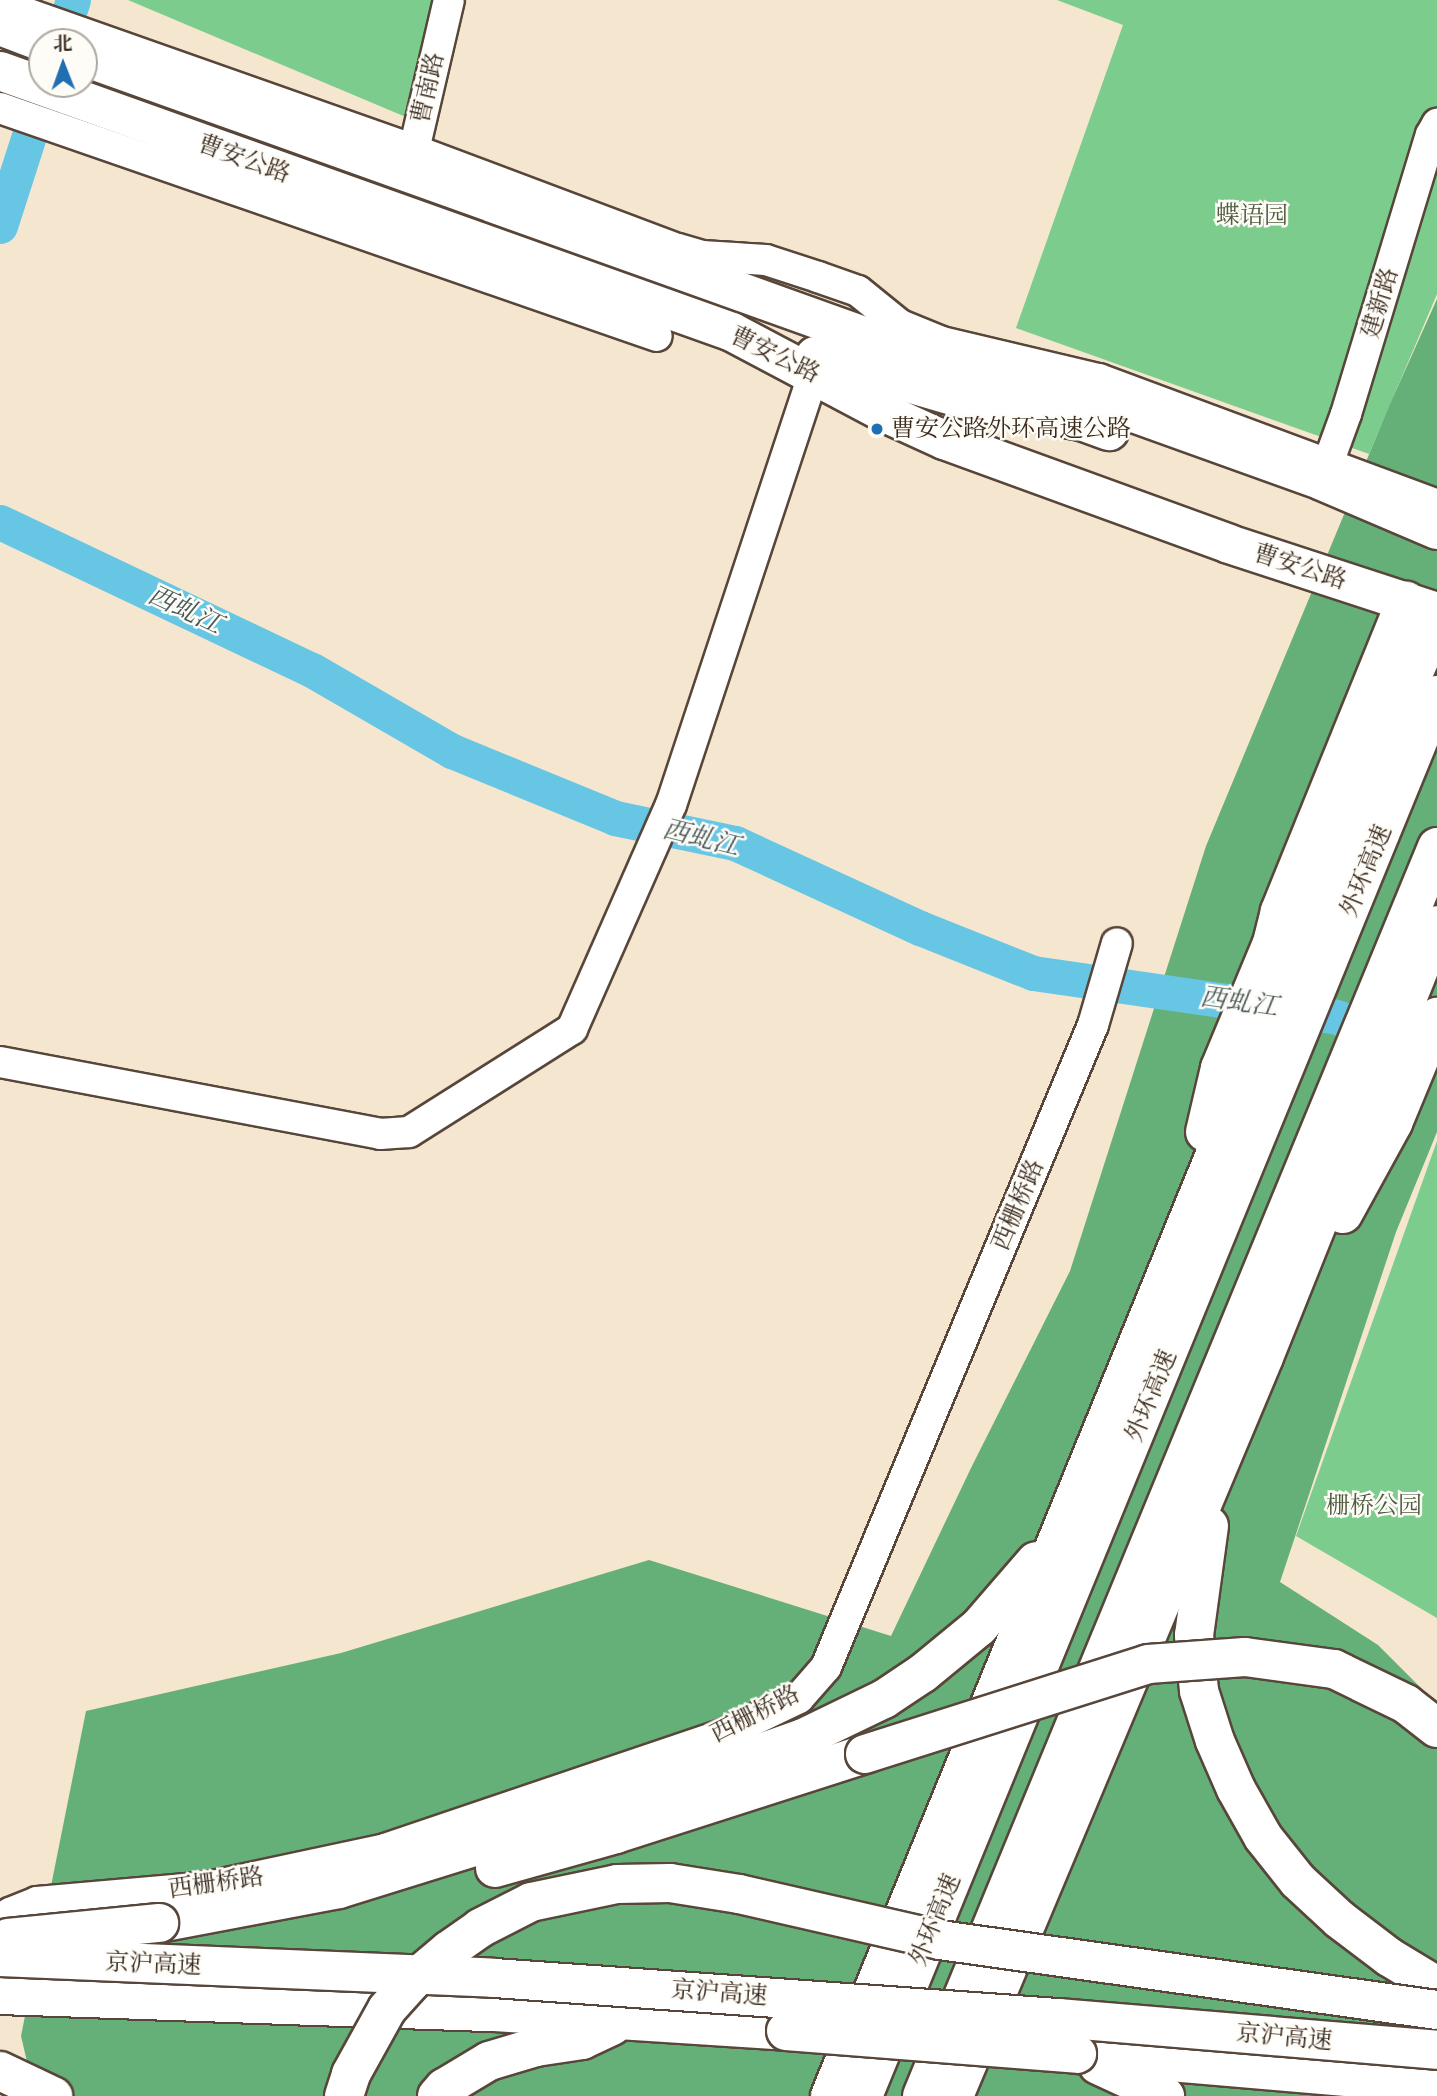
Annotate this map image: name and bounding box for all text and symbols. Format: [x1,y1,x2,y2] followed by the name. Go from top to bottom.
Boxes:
[28,28,98,98] north arrow
[53,31,72,57] text: 北
[406,50,450,126] street label: 曹南路
[194,129,294,189] street label: 曹安公路
[1216,202,1288,230] park label: 蝶语园
[1356,264,1404,342] street label: 建新路
[726,321,824,389] street label: 曹安公路
[891,415,1131,443] place label: 曹安公路外环高速公路
[869,421,885,437] marker: 曹安公路外环高速公路
[1250,538,1350,596] street label: 曹安公路
[143,579,227,641] water label: 西虬江
[659,813,743,863] water label: 西虬江
[1335,821,1397,921] street label: 外环高速
[1198,981,1280,1023] water label: 西虬江
[986,1155,1050,1255] street label: 西栅桥路
[1120,1346,1182,1446] street label: 外环高速
[1326,1492,1422,1520] park label: 栅桥公园
[706,1679,804,1749] street label: 西栅桥路
[166,1862,266,1904] street label: 西栅桥路
[904,1870,966,1970] street label: 外环高速
[105,1948,201,1980] street label: 京沪高速
[670,1975,768,2011] street label: 京沪高速
[1235,2018,1333,2056] street label: 京沪高速

